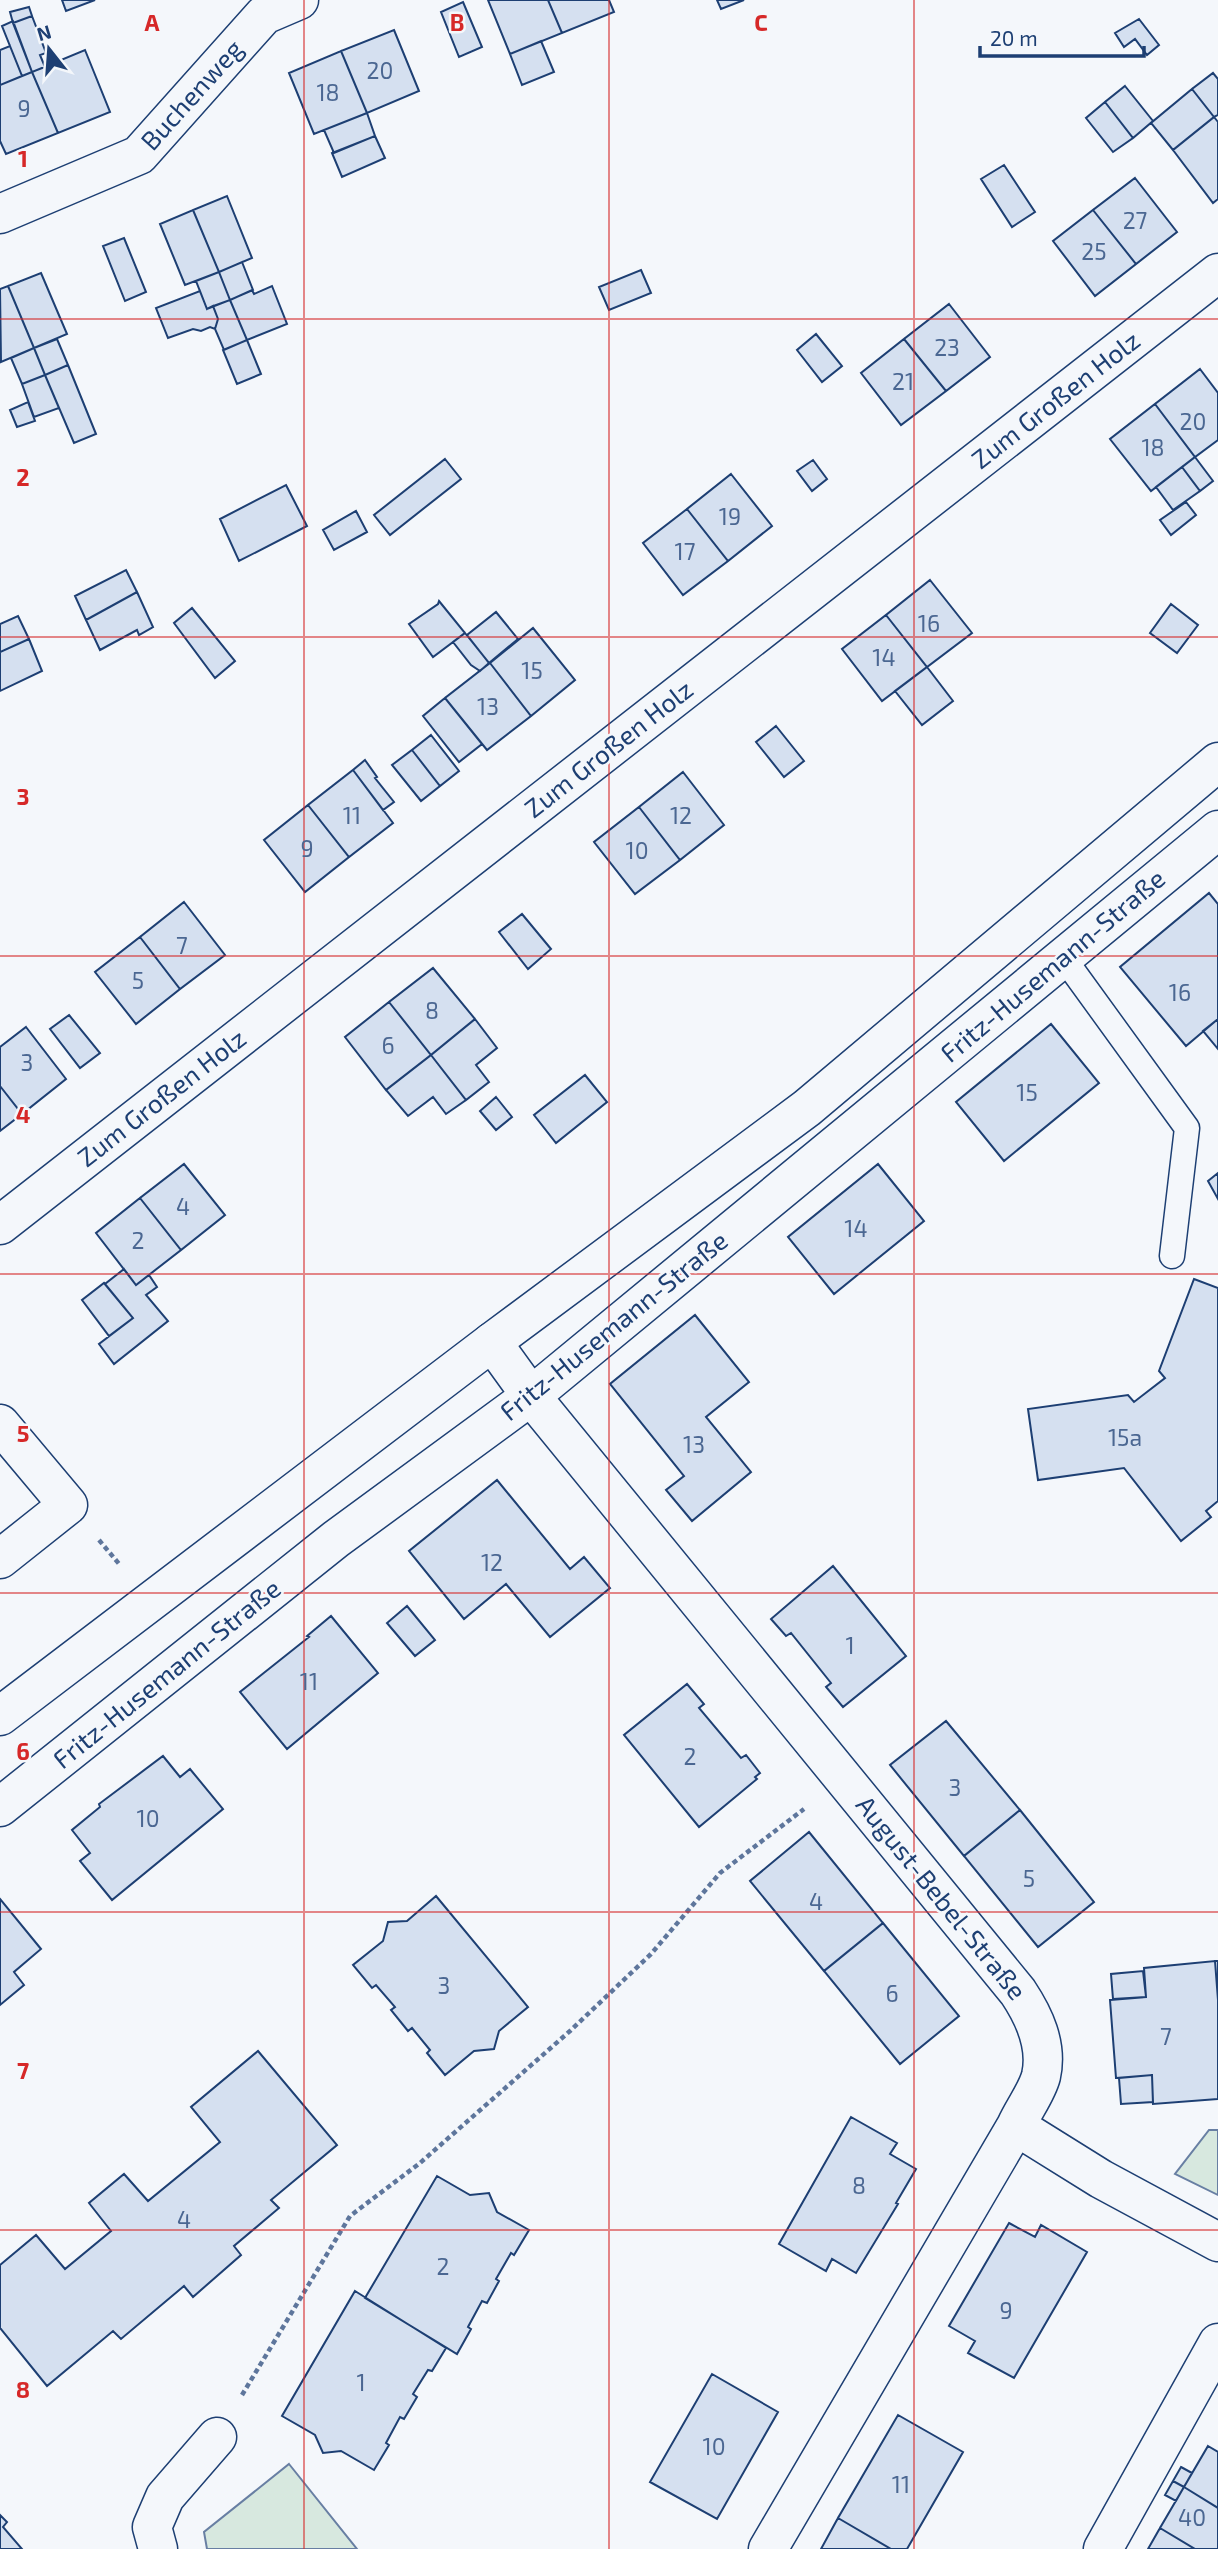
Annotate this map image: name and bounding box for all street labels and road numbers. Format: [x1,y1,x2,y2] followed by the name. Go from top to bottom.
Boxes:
[133,32,248,156] street label: Buchenweg
[965,324,1145,474] street label: Zum Großen Holz
[518,673,698,823] street label: Zum Großen Holz
[934,862,1171,1068] street label: Fritz-Husemann-Straße
[71,1022,251,1172] street label: Zum Großen Holz
[493,1224,733,1426] street label: Fritz-Husemann-Straße
[46,1572,286,1774] street label: Fritz-Husemann-Straße
[850,1789,1034,2005] street label: August-Bebel-Straße

